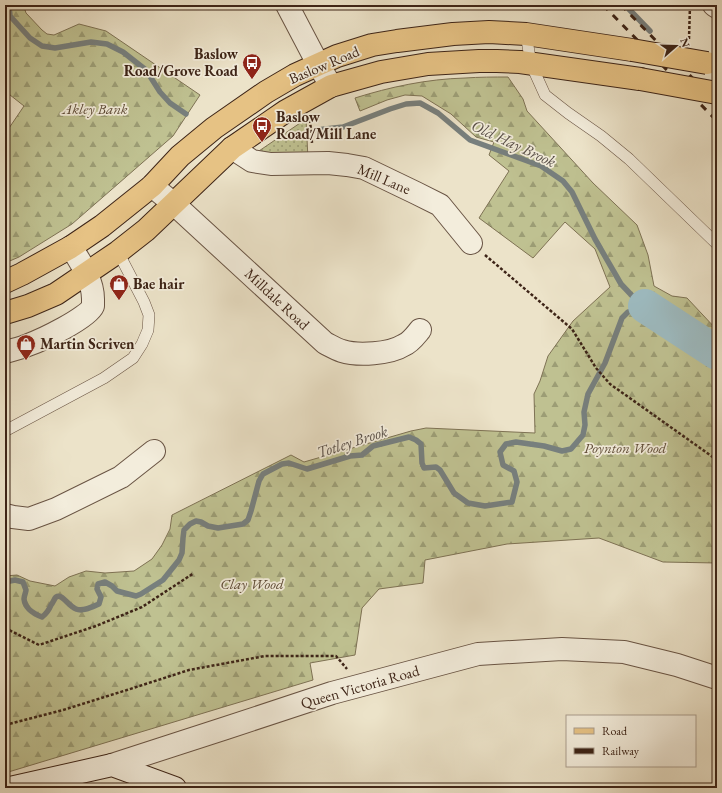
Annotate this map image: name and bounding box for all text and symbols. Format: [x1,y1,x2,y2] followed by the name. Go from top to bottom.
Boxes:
[656,26,696,66] north arrow
[677,36,694,49] text: N
[286,41,362,88] street label: Baslow Road
[124,44,239,80] place label: Baslow Road/Grove Road
[241,52,263,80] bus stop icon: Baslow Road/Grove Road
[61,99,128,118] park label: Akley Bank
[276,107,376,143] place label: Baslow Road/Mill Lane
[251,115,273,143] bus stop icon: Baslow Road/Mill Lane
[468,115,560,172] water label: Old Hay Brook
[355,159,414,198] street label: Mill Lane
[241,264,314,334] street label: Milldale Road
[108,273,130,301] shop icon: Bae hair
[133,274,185,293] place label: Bae hair
[15,333,37,361] shop icon: Martin Scriven
[40,334,135,353] place label: Martin Scriven
[314,420,391,463] water label: Totley Brook
[584,438,667,457] park label: Poynton Wood
[220,574,284,593] park label: Clay Wood
[298,660,422,713] street label: Queen Victoria Road
[566,715,696,767] legend
[602,723,628,739] text: Road
[602,743,640,759] text: Railway

